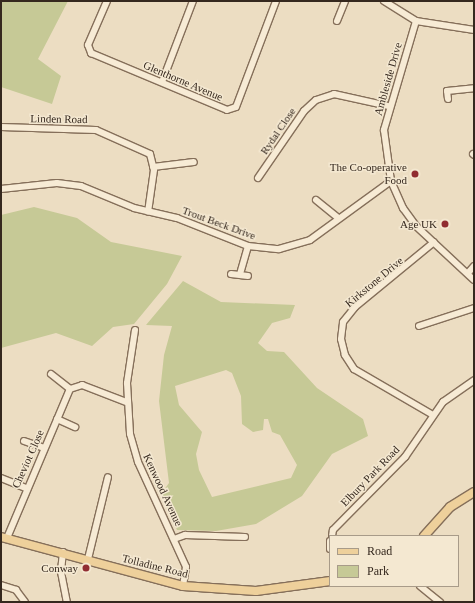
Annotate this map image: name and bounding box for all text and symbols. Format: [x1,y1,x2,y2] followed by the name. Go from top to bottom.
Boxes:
[371,41,405,117] street label: Ambleside Drive
[141,58,225,104] street label: Glenthorne Avenue
[258,105,298,157] street label: Rydal Close
[30,112,88,126] street label: Linden Road
[330,161,407,187] place label: The Co-operative Food
[410,169,420,179] marker: The Co-operative Food
[180,204,258,242] street label: Trout Beck Drive
[400,217,437,231] place label: Age UK
[440,219,450,229] marker: Age UK
[342,254,406,310] street label: Kirkstone Drive
[9,428,47,490] street label: Cheviot Close
[338,443,402,509] street label: Elbury Park Road
[140,451,186,529] street label: Kenwood Avenue
[329,535,459,587] legend
[367,544,392,558] text: Road
[121,551,189,581] street label: Tolladine Road
[41,561,78,575] place label: Conway
[81,563,91,573] marker: Conway
[367,564,389,578] text: Park

